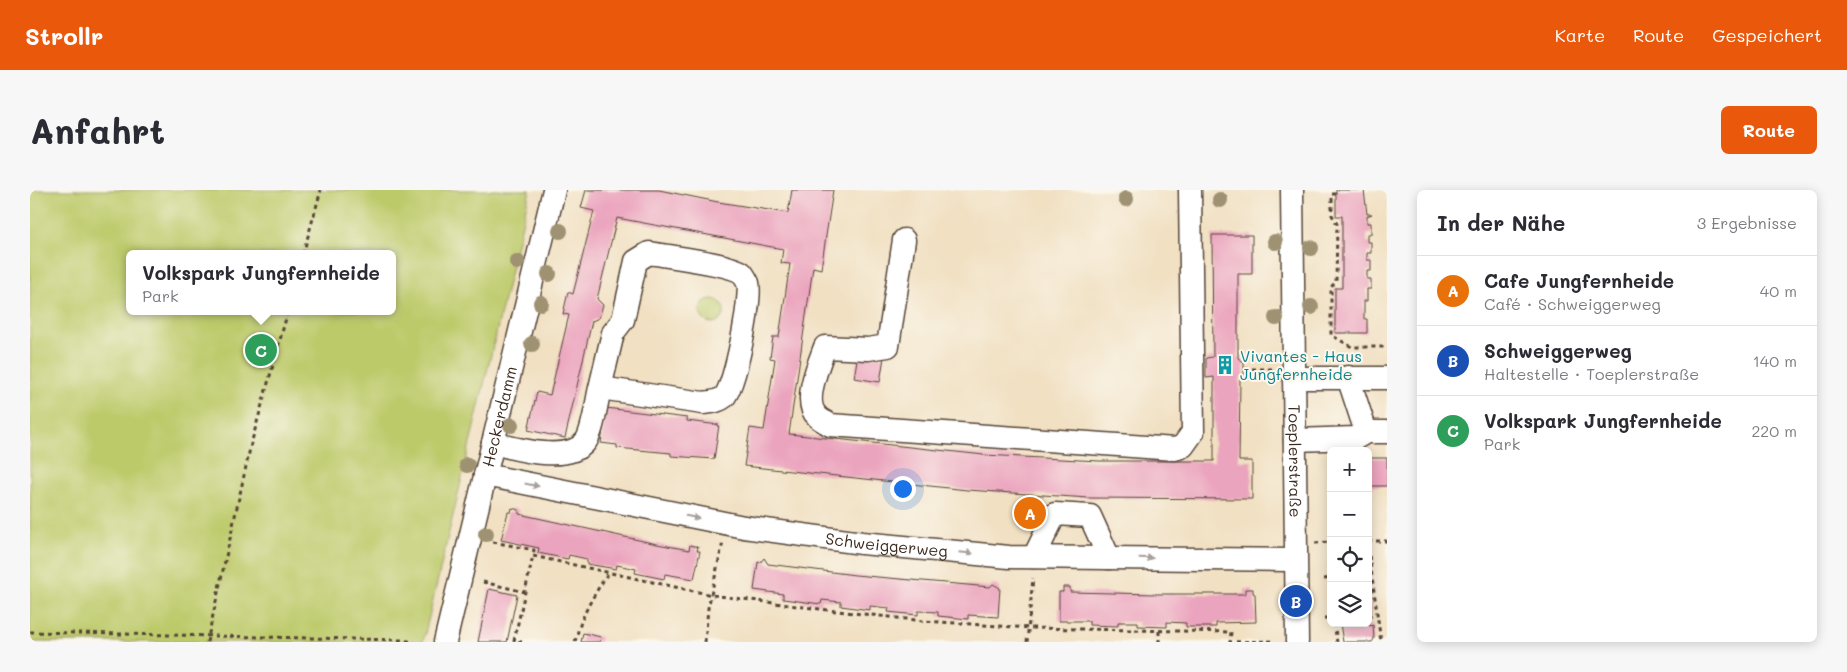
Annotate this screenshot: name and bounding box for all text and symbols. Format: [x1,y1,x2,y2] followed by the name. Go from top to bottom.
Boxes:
[25,20,103,51] text: Strollr
[1555,23,1605,47] text: Karte
[1633,23,1684,47] text: Route
[1712,23,1822,47] text: Gespeichert
[1721,106,1817,154] button: Route
[30,107,165,153] text: Anfahrt
[1437,209,1565,236] text: In der Nähe
[1697,212,1797,233] text: 3 Ergebnisse
[126,250,396,315] popup
[142,260,380,285] text: Volkspark Jungfernheide
[1484,268,1674,293] text: Cafe Jungfernheide
[1447,280,1459,301] text: A
[1760,280,1797,301] text: 40 m
[142,285,178,306] text: Park
[1484,293,1661,314] text: Café · Schweiggerweg
[245,331,277,369] pin: C
[1484,338,1632,363] text: Schweiggerweg
[1240,345,1362,384] place label: Vivantes - Haus Jungfernheide
[1448,350,1458,371] text: B
[1753,350,1797,371] text: 140 m
[1214,354,1236,376] building icon: Vivantes - Haus Jungfernheide
[1484,363,1699,384] text: Haltestelle · Toeplerstraße
[477,364,521,469] street label: Heckerdamm
[1284,404,1307,518] street label: Toeplerstraße
[1484,408,1722,433] text: Volkspark Jungfernheide
[1447,420,1459,441] text: C
[1751,420,1797,441] text: 220 m
[1484,433,1520,454] text: Park
[1327,447,1372,627] map controls
[1327,447,1372,492] button: +
[890,476,916,502] your location
[525,481,540,489] one-way arrow
[1327,492,1372,537] button: −
[1014,494,1046,532] pin: A
[684,513,699,521] one-way arrow
[824,527,949,561] street label: Schweiggerweg
[1327,537,1372,582] button: locate
[958,549,974,557] one-way arrow
[1138,554,1154,562] one-way arrow
[1280,582,1312,620] pin: B
[1327,582,1372,627] button: layers

